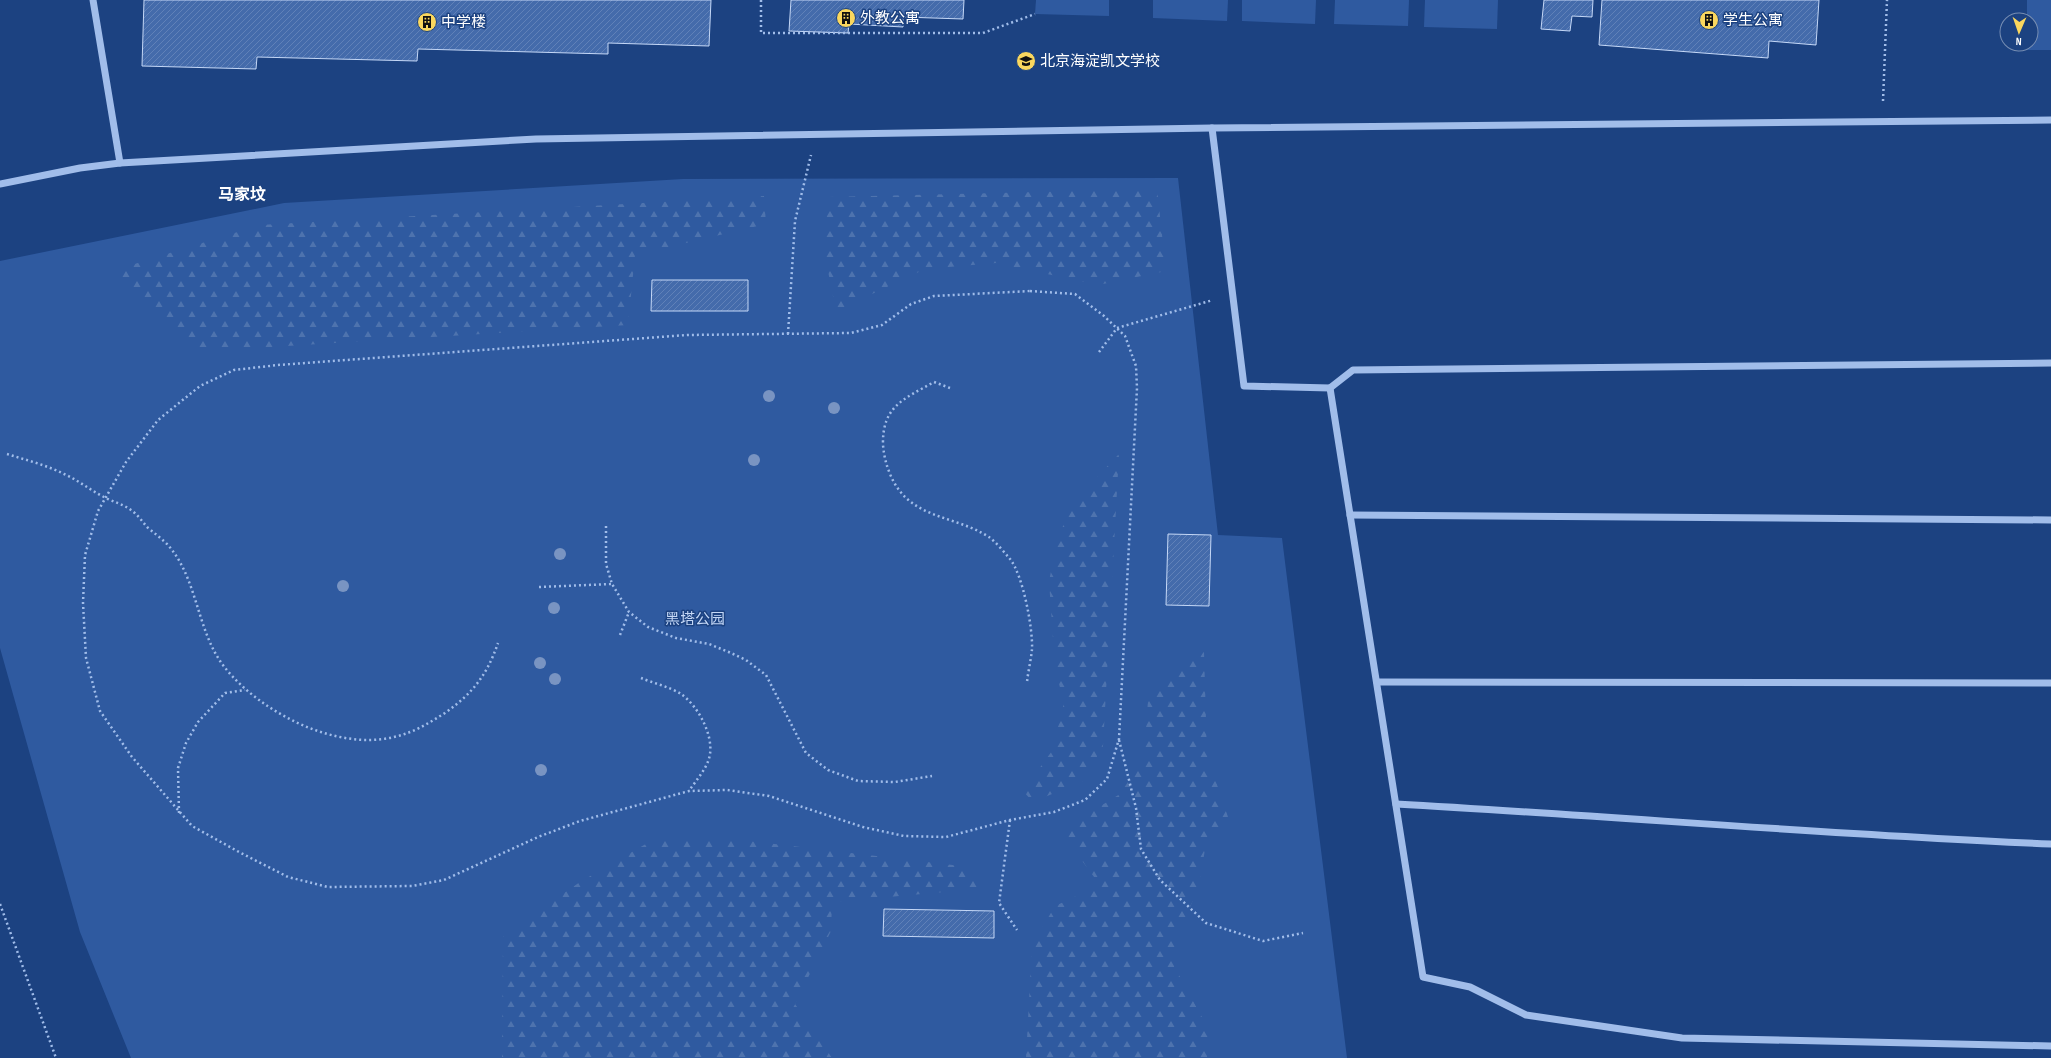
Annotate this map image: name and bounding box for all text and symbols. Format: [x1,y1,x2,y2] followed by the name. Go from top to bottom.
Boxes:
[835,7,857,29] building icon: 外教公寓
[860,9,920,28] place label: 外教公寓
[1698,9,1720,31] building icon: 学生公寓
[416,11,438,33] building icon: 中学楼
[1723,11,1783,30] place label: 学生公寓
[1999,12,2039,52] north arrow
[441,13,486,32] place label: 中学楼
[2015,35,2022,48] text: N
[1015,50,1037,72] school or university icon: 北京海淀凯文学校
[1040,52,1160,71] place label: 北京海淀凯文学校
[218,185,266,205] district label: 马家坟
[665,610,725,629] park label: 黑塔公园

